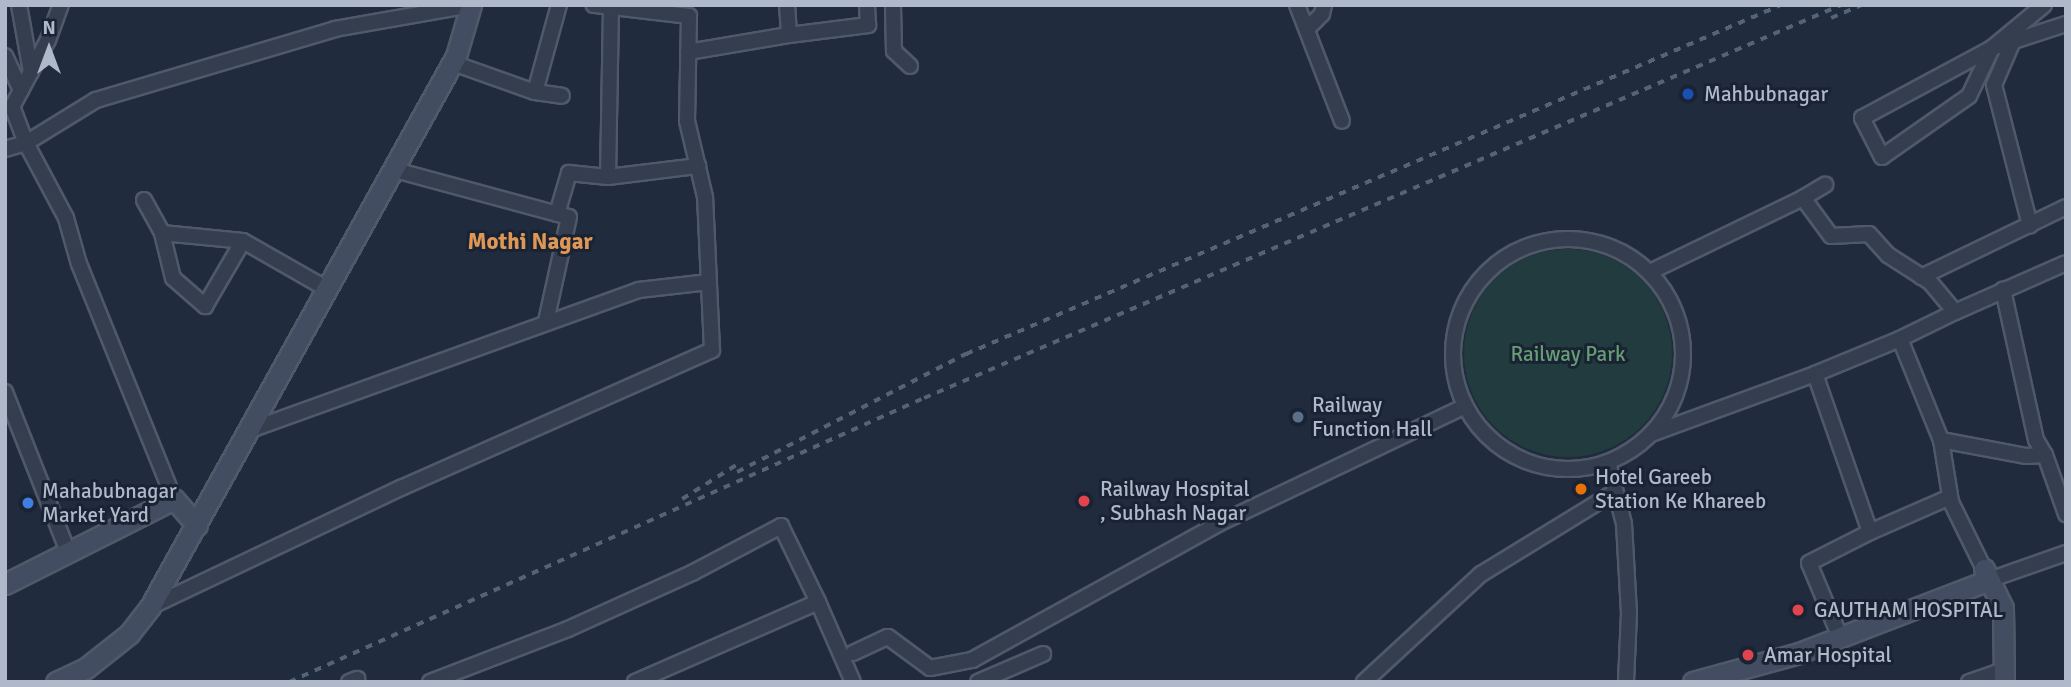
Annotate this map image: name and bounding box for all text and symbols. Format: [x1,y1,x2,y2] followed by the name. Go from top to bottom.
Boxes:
[14,14,84,84] north arrow
[42,16,56,40] text: N
[1704,81,1828,107] place label: Mahbubnagar
[1678,84,1698,104] marker: Mahbubnagar
[467,228,593,256] district label: Mothi Nagar
[1511,341,1625,367] park label: Railway Park
[1312,392,1432,442] place label: Railway Function Hall
[1290,409,1306,425] marker: Railway Function Hall
[1595,464,1766,514] place label: Hotel Gareeb Station Ke Khareeb
[1100,476,1250,526] place label: Railway Hospital , Subhash Nagar
[42,478,177,528] place label: Mahabubnagar Market Yard
[1573,481,1589,497] marker: Hotel Gareeb Station Ke Khareeb
[1074,491,1094,511] marker: Railway Hospital , Subhash Nagar
[20,495,36,511] marker: Mahabubnagar Market Yard
[1814,597,2003,623] place label: GAUTHAM HOSPITAL
[1788,600,1808,620] marker: GAUTHAM HOSPITAL
[1764,642,1892,668] place label: Amar Hospital
[1738,645,1758,665] marker: Amar Hospital

